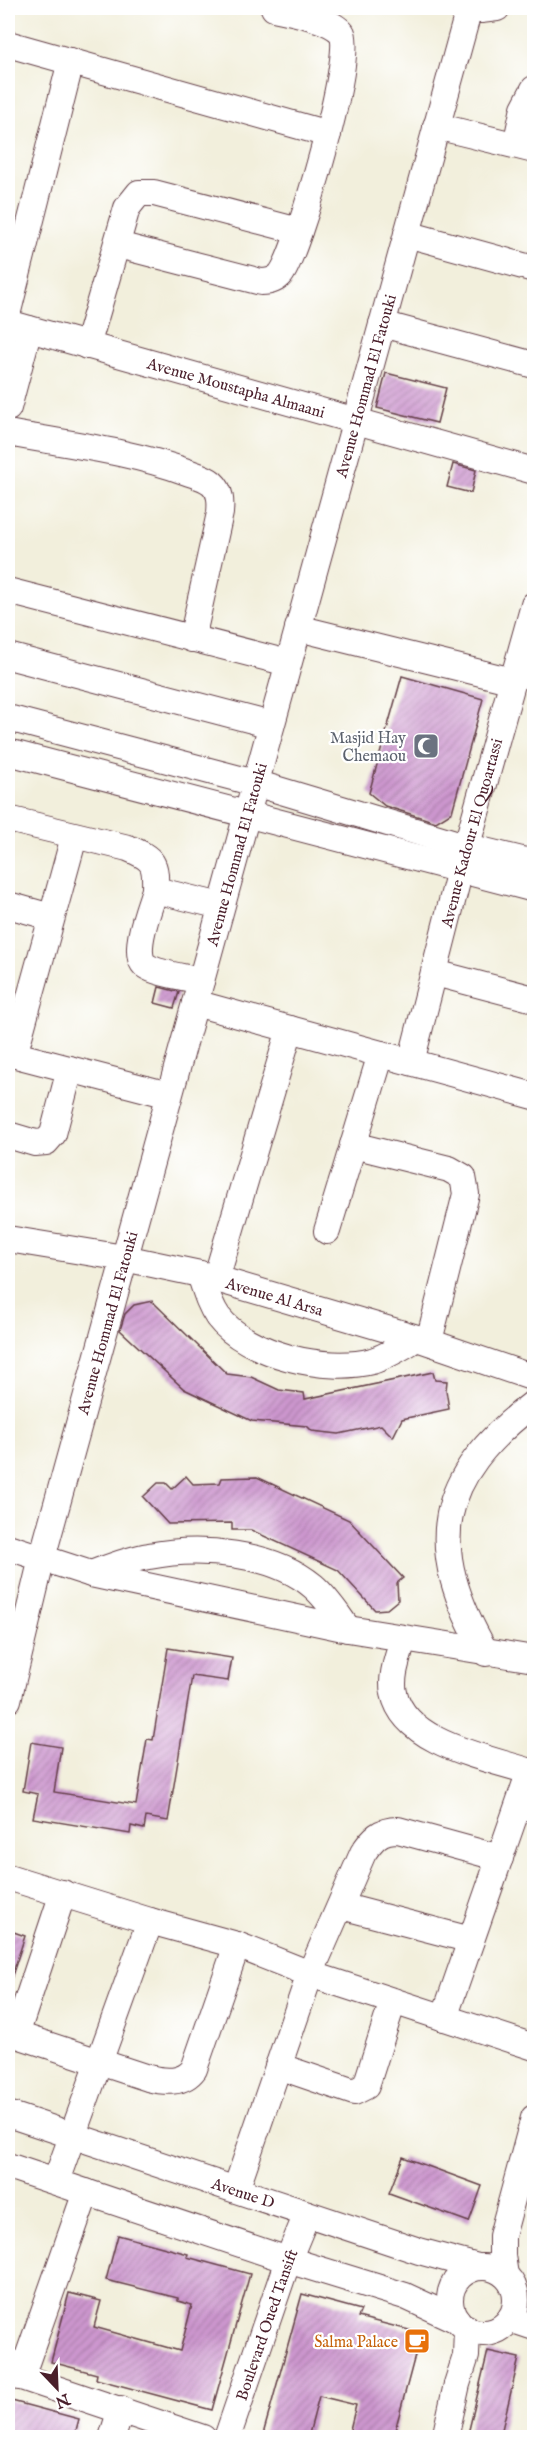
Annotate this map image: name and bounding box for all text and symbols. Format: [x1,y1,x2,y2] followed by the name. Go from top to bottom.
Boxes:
[332,292,402,481] street label: Avenue Hommad El Fatouki
[143,354,327,424] street label: Avenue Moustapha Almaani
[330,729,406,767] place label: Masjid Hay Chemaou
[411,731,441,761] mosque icon: Masjid Hay Chemaou
[437,736,508,931] street label: Avenue Kadour El Quoartassi
[203,761,273,950] street label: Avenue Hommad El Fatouki
[74,1229,144,1418] street label: Avenue Hommad El Fatouki
[222,1274,325,1322] street label: Avenue Al Arsa
[208,2174,277,2214] street label: Avenue D
[233,2246,304,2404] street label: Boulevard Oued Tansift
[402,2326,432,2356] cafe icon: Salma Palace
[314,2333,398,2353] place label: Salma Palace
[27,2358,87,2418] north arrow
[52,2388,73,2412] text: N

